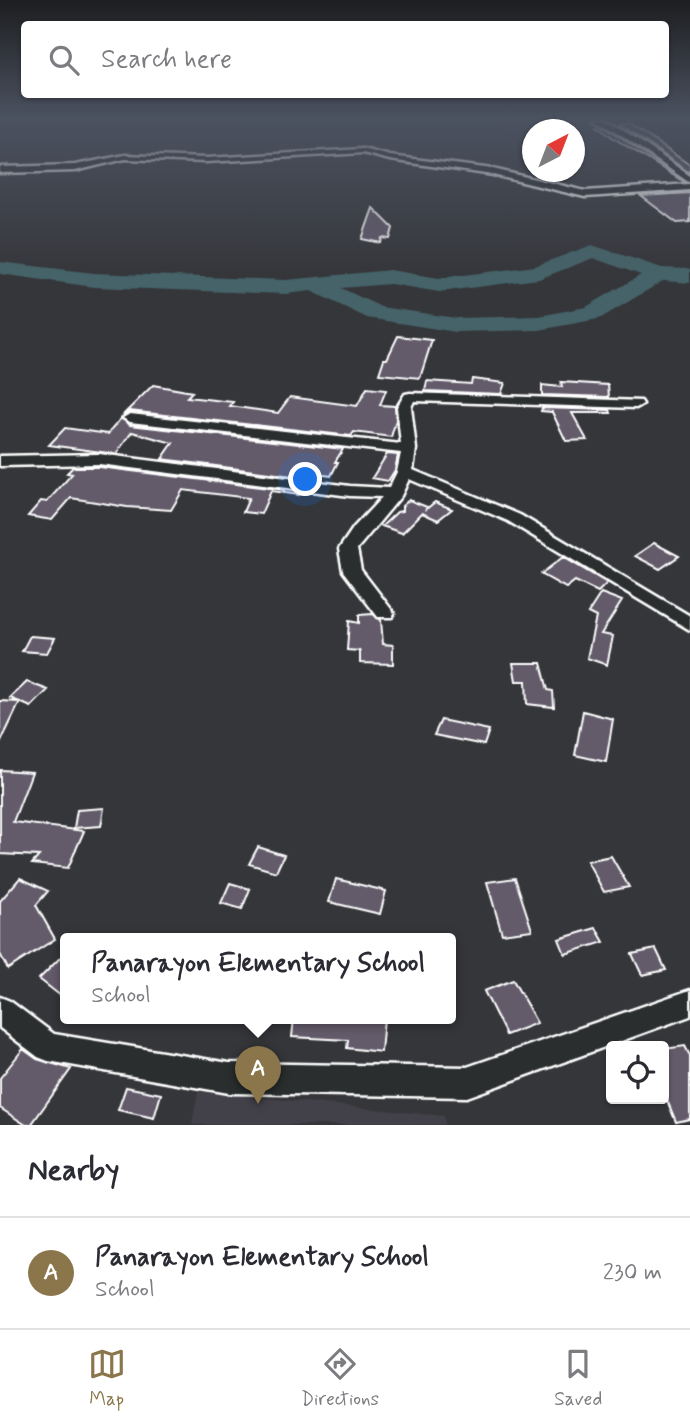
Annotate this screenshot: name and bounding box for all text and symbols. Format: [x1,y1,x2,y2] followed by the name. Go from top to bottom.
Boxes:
[21,21,669,98] search box
[45,41,83,79] icon: search
[101,43,232,77] text: Search here
[522,119,585,182] north arrow
[288,462,322,496] your location
[60,933,456,1024] popup
[91,947,425,981] text: Panarayon Elementary School
[91,981,151,1011] text: School
[606,1041,669,1104] map controls
[606,1041,669,1104] button: locate
[235,1046,281,1104] pin: A
[28,1151,119,1190] text: Nearby
[95,1241,429,1275] text: Panarayon Elementary School
[43,1258,59,1288] text: A
[603,1258,662,1288] text: 230 m
[95,1275,155,1305] text: School
[88,1345,126,1412] tab: Map
[301,1345,379,1412] tab: Directions
[554,1345,602,1412] tab: Saved

